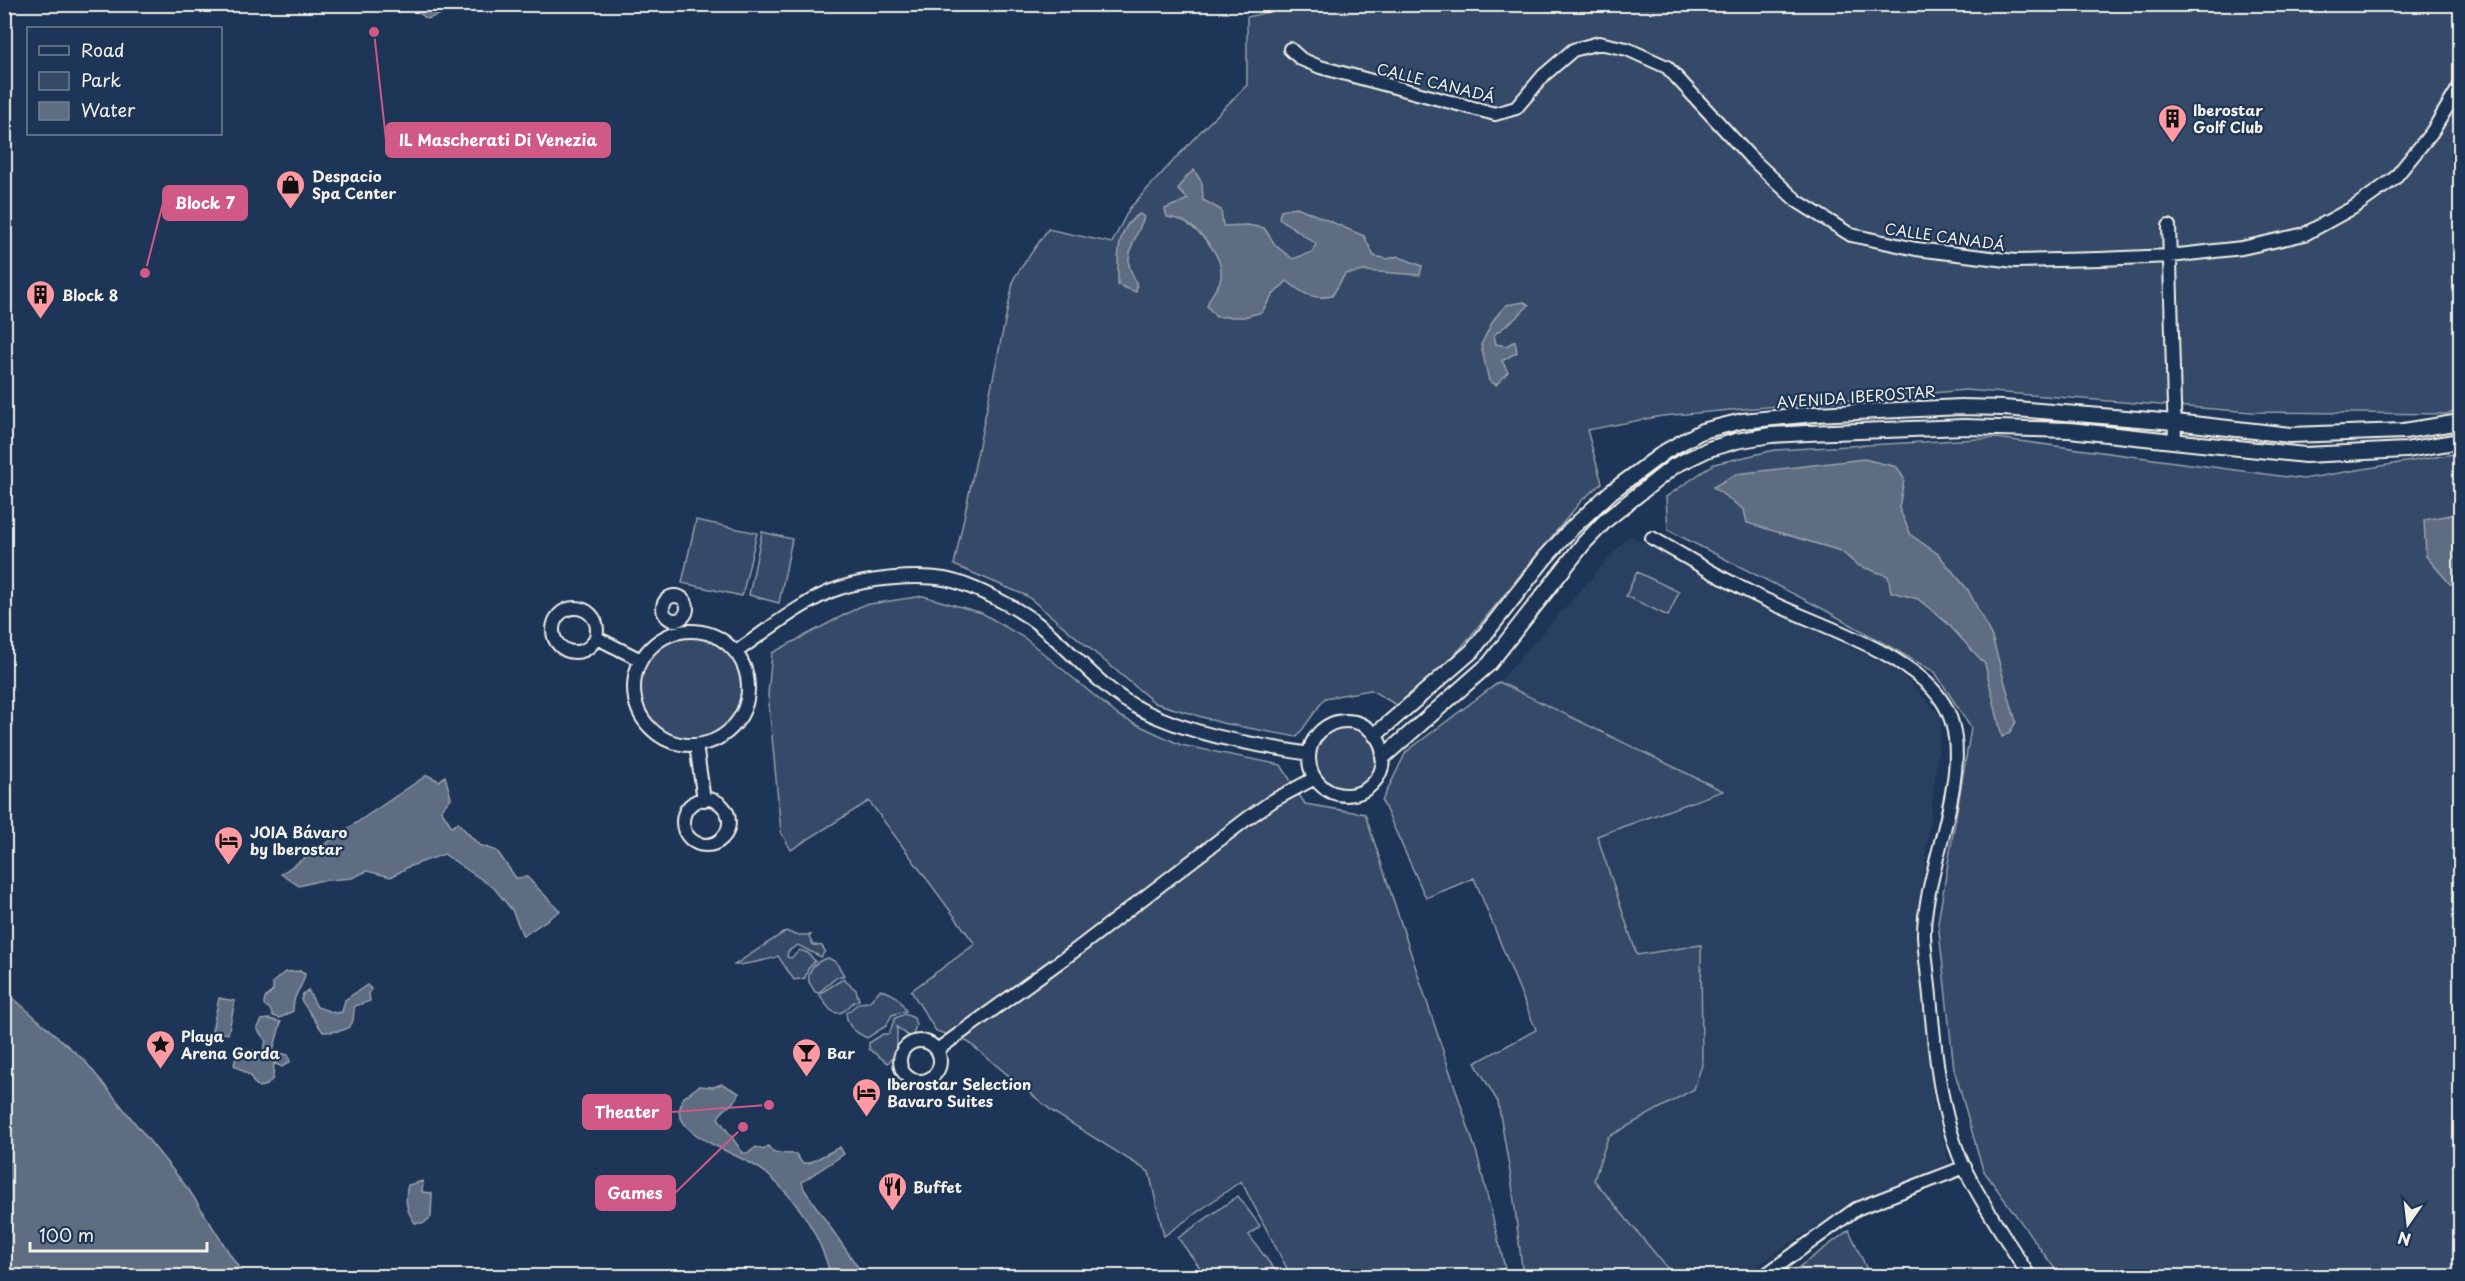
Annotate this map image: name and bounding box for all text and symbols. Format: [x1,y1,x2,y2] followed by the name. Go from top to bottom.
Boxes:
[27,27,222,135] legend
[81,36,125,63] text: Road
[1374,56,1498,108] street label: CALLE CANADÁ
[81,66,121,93] text: Park
[81,96,136,123] text: Water
[2193,98,2263,138] place label: Iberostar Golf Club
[2156,102,2188,144] building icon: Iberostar Golf Club
[386,123,610,157] callout: IL Mascherati Di Venezia
[399,127,597,151] text: IL Mascherati Di Venezia
[312,164,396,204] place label: Despacio Spa Center
[275,168,307,210] shop icon: Despacio Spa Center
[163,186,247,220] callout: Block 7
[175,190,236,214] text: Block 7
[1883,216,2007,256] street label: CALLE CANADÁ
[25,278,57,320] building icon: Block 8
[62,283,118,306] place label: Block 8
[1776,379,1936,413] street label: AVENIDA IBEROSTAR
[250,820,348,860] place label: JOIA Bávaro by Iberostar
[213,824,245,866] hotel icon: JOIA Bávaro by Iberostar
[180,1024,280,1064] place label: Playa Arena Gorda
[144,1028,176,1070] place icon: Playa Arena Gorda
[790,1036,822,1078] bar icon: Bar
[827,1041,855,1064] place label: Bar
[887,1072,1031,1112] place label: Iberostar Selection Bavaro Suites
[850,1076,882,1118] hotel icon: Iberostar Selection Bavaro Suites
[583,1095,671,1129] callout: Theater
[595,1099,660,1123] text: Theater
[876,1170,908,1212] restaurant icon: Buffet
[913,1175,962,1198] place label: Buffet
[596,1176,675,1210] callout: Games
[607,1180,663,1204] text: Games
[2378,1194,2438,1254] north arrow
[30,1215,207,1253] scale bar
[39,1221,94,1248] text: 100 m
[2395,1226,2413,1253] text: N

